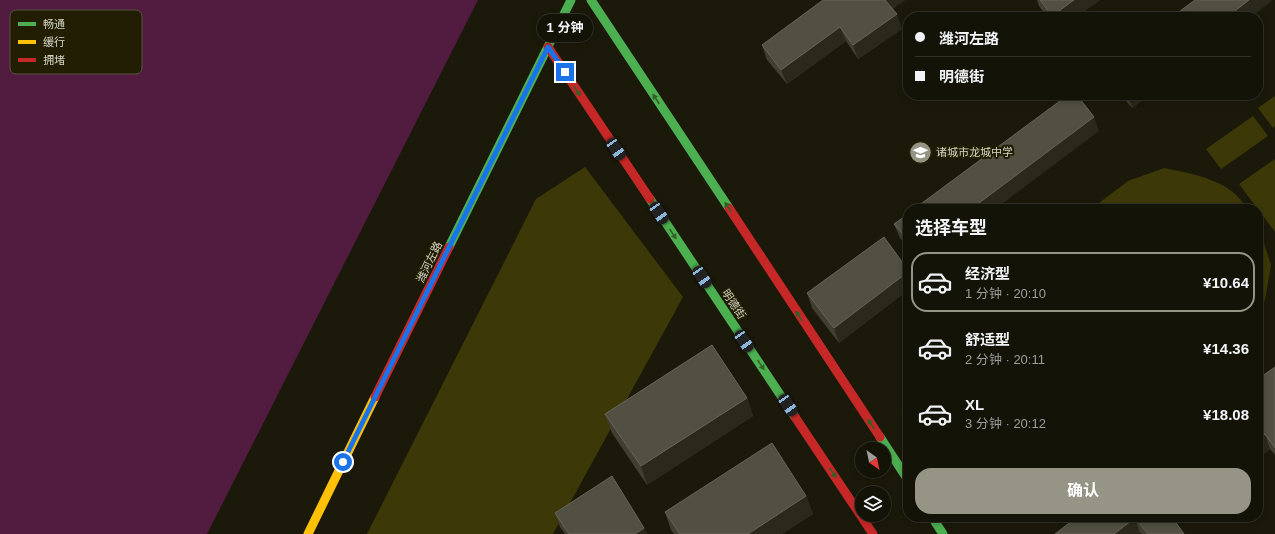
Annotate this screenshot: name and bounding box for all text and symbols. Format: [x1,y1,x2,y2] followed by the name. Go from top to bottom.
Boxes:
[10,10,142,74] legend
[537,14,593,42] callout: 1 分钟
[43,18,65,30] text: 畅通
[547,20,583,35] text: 1 分钟
[939,30,999,47] text: 潍河左路
[43,36,65,48] text: 缓行
[43,54,65,66] text: 拥堵
[556,63,574,81] route end
[939,68,984,85] text: 明德街
[573,86,581,96] one-way arrow
[652,94,660,104] one-way arrow
[604,136,628,162] car
[907,139,933,165] school or university icon: 诸城市龙城中学
[936,146,1013,158] place label: 诸城市龙城中学
[647,200,671,226] car
[724,202,732,213] one-way arrow
[915,218,987,238] text: 选择车型
[669,229,677,239] one-way arrow
[414,240,444,284] street label: 潍河左路
[690,264,714,290] car
[917,264,953,300] icon: car
[965,265,1010,282] text: 经济型
[1203,274,1249,291] text: ¥10.64
[965,286,1046,301] text: 1 分钟 · 20:10
[720,287,748,321] street label: 明德街
[796,310,803,322] one-way arrow
[732,328,756,354] car
[917,330,953,366] icon: car
[965,331,1010,348] text: 舒适型
[1203,340,1249,357] text: ¥14.36
[965,352,1045,367] text: 2 分钟 · 20:11
[757,360,765,370] one-way arrow
[776,392,800,418] car
[917,396,953,432] icon: car
[965,396,984,413] text: XL
[1203,406,1249,423] text: ¥18.08
[965,416,1046,431] text: 3 分钟 · 20:12
[867,419,875,430] one-way arrow
[855,442,891,478] north arrow
[855,442,891,522] map controls
[334,453,352,471] route start
[829,468,837,478] one-way arrow
[915,468,1251,514] button: 确认
[855,486,891,522] button: layers

